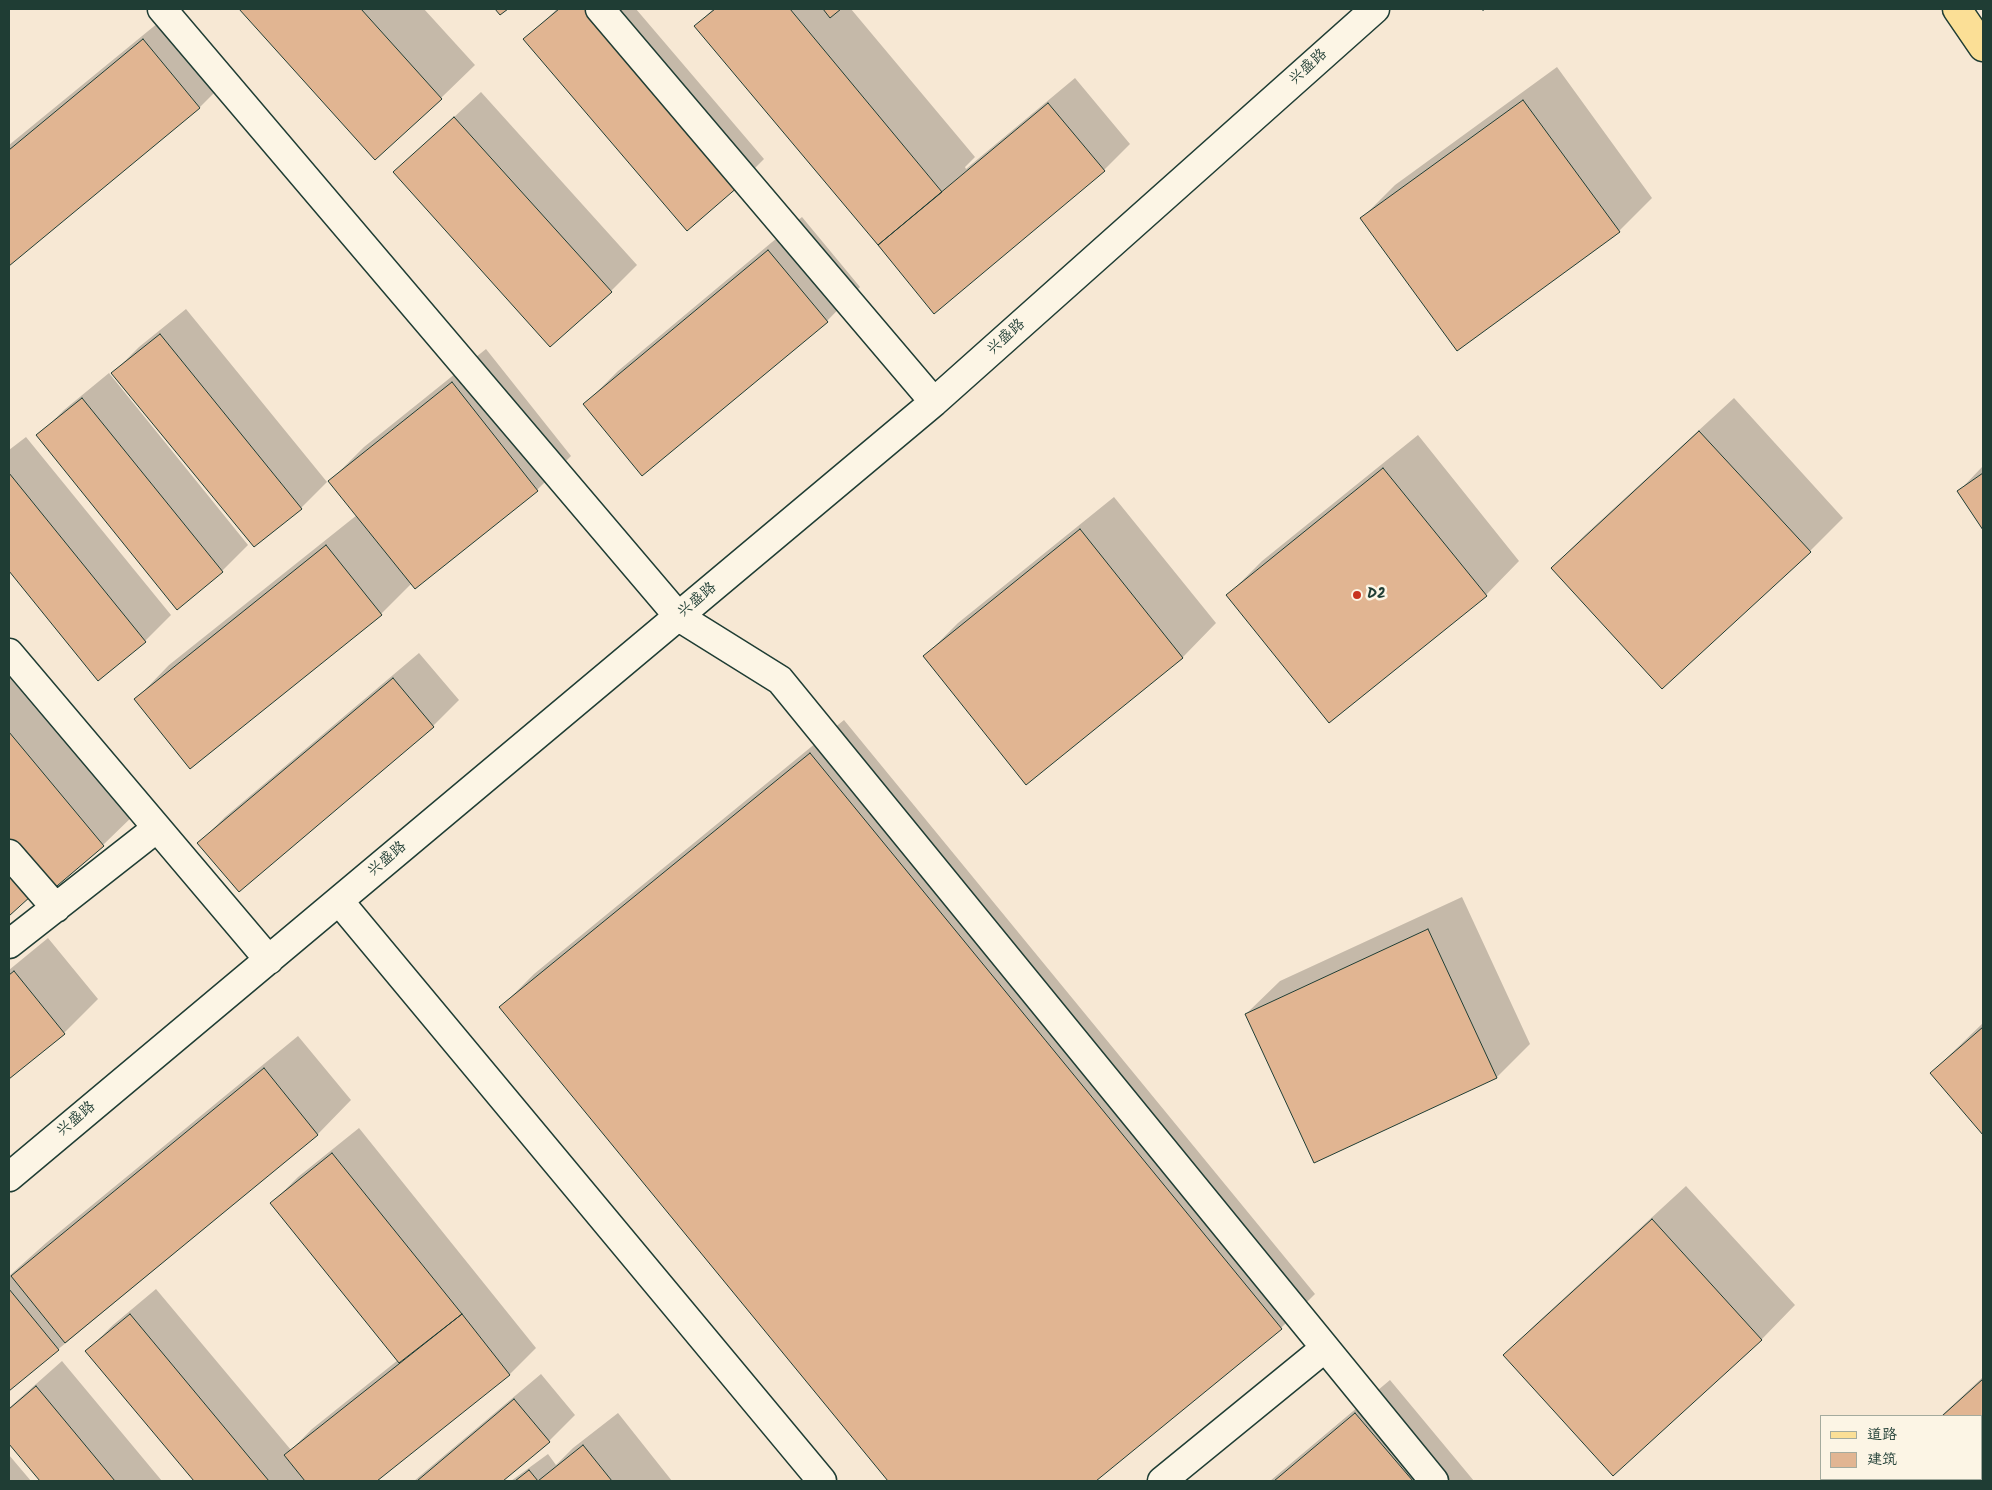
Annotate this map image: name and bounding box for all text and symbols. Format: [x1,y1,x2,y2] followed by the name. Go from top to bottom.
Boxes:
[1286,46,1332,90] street label: 兴盛路
[984,316,1030,360] street label: 兴盛路
[675,580,721,622] street label: 兴盛路
[1367,586,1386,604] place label: D2
[1351,589,1363,601] marker: D2
[365,839,411,881] street label: 兴盛路
[54,1099,100,1141] street label: 兴盛路
[1820,1415,1982,1480] legend
[1867,1423,1897,1447] text: 道路
[1867,1448,1897,1472] text: 建筑

